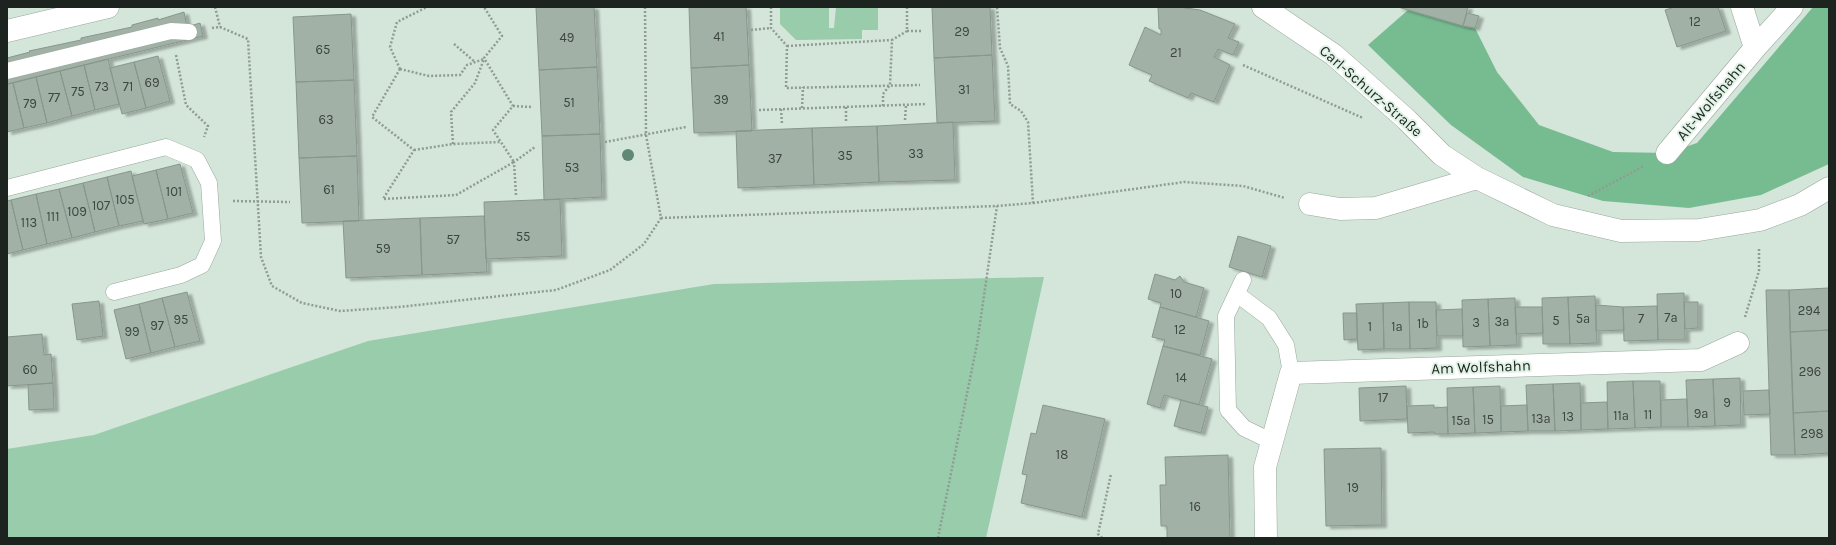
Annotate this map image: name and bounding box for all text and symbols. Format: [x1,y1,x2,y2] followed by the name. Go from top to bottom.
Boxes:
[1689,14,1701,29] house number: 12
[954,24,970,39] house number: 29
[713,29,725,44] house number: 41
[560,30,574,45] house number: 49
[1316,41,1426,141] street label: Carl-Schurz-Straße
[316,42,330,57] house number: 65
[1170,45,1182,60] house number: 21
[1673,58,1749,144] street label: Alt-Wolfshahn
[145,75,159,90] house number: 69
[95,79,109,94] house number: 73
[123,79,133,94] house number: 71
[958,82,970,97] house number: 31
[71,84,85,99] house number: 75
[48,90,60,105] house number: 77
[713,92,729,107] house number: 39
[563,95,575,110] house number: 51
[23,96,37,111] house number: 79
[318,112,334,127] house number: 63
[908,146,924,161] house number: 33
[837,148,853,163] house number: 35
[768,151,782,166] house number: 37
[564,160,580,175] house number: 53
[323,182,335,197] house number: 61
[166,184,182,199] house number: 101
[115,192,135,207] house number: 105
[92,198,110,213] house number: 107
[67,204,87,219] house number: 109
[47,209,59,224] house number: 111
[21,215,37,230] house number: 113
[516,229,530,244] house number: 55
[446,232,460,247] house number: 57
[376,241,390,256] house number: 59
[1170,286,1182,301] house number: 10
[1798,303,1820,318] house number: 294
[1664,310,1678,325] house number: 7a
[1576,311,1590,326] house number: 5a
[1638,311,1644,326] house number: 7
[174,312,188,327] house number: 95
[1552,313,1560,328] house number: 5
[1495,314,1509,329] house number: 3a
[1472,315,1480,330] house number: 3
[1417,316,1429,331] house number: 1b
[150,318,164,333] house number: 97
[1368,319,1372,334] house number: 1
[1391,319,1403,334] house number: 1a
[1174,322,1186,337] house number: 12
[124,324,140,339] house number: 99
[1431,356,1531,378] street label: Am Wolfshahn
[22,362,38,377] house number: 60
[1799,364,1821,379] house number: 296
[1175,370,1187,385] house number: 14
[1378,390,1388,405] house number: 17
[1723,395,1731,410] house number: 9
[1694,406,1708,421] house number: 9a
[1644,407,1652,422] house number: 11
[1613,408,1629,423] house number: 11a
[1562,409,1574,424] house number: 13
[1531,411,1551,426] house number: 13a
[1482,412,1494,427] house number: 15
[1452,413,1470,428] house number: 15a
[1800,426,1824,441] house number: 298
[1056,447,1068,462] house number: 18
[1347,480,1359,495] house number: 19
[1189,499,1201,514] house number: 16

